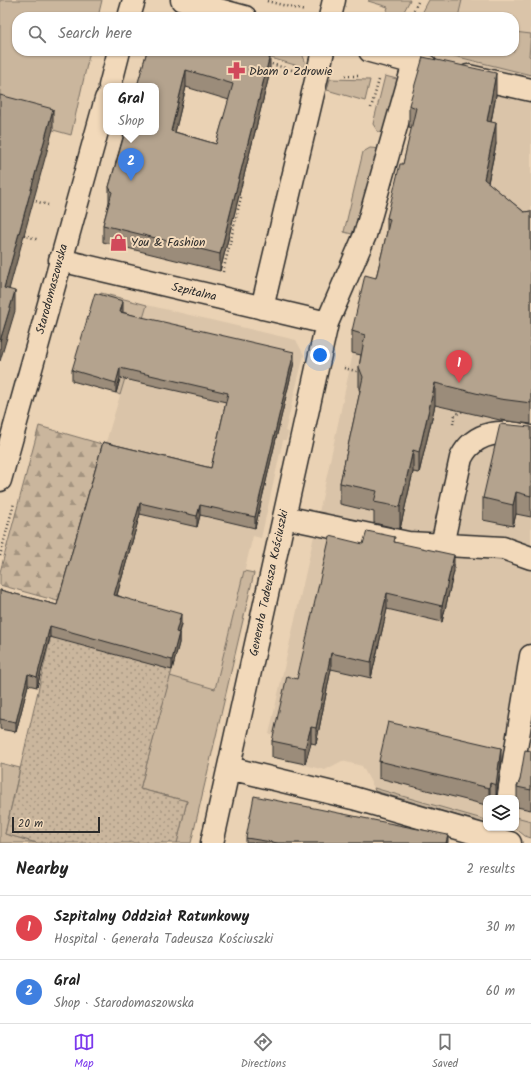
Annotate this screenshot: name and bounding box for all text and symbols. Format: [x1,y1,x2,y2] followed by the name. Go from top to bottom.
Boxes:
[12,12,519,56] search box
[58,22,132,46] text: Search here
[26,23,48,45] icon: search
[226,61,246,81] pharmacy icon: Dbam o Zdrowie
[249,62,333,81] place label: Dbam o Zdrowie
[103,83,159,135] popup
[118,87,144,111] text: Gral
[118,111,144,132] text: Shop
[118,148,144,181] pin: 2
[108,232,128,252] shop icon: You & Fashion
[131,233,205,252] place label: You & Fashion
[31,241,73,336] street label: Starodomaszowska
[170,278,219,306] street label: Szpitalna
[310,345,330,365] your location
[446,350,472,383] pin: 1
[244,507,294,658] street label: Generała Tadeusza Kościuszki
[483,795,519,831] map controls
[483,795,519,831] button: layers
[12,815,100,834] scale bar
[18,815,43,833] text: 20 m
[16,856,68,883] text: Nearby
[467,859,515,880] text: 2 results
[54,905,249,929] text: Szpitalny Oddział Ratunkowy
[27,917,31,938] text: 1
[486,917,515,938] text: 30 m
[54,929,273,950] text: Hospital · Generała Tadeusza Kościuszki
[54,969,80,993] text: Gral
[25,981,33,1002] text: 2
[486,981,515,1002] text: 60 m
[54,993,194,1014] text: Shop · Starodomaszowska
[73,1031,95,1073] tab: Map
[241,1031,286,1073] tab: Directions
[432,1031,458,1073] tab: Saved

